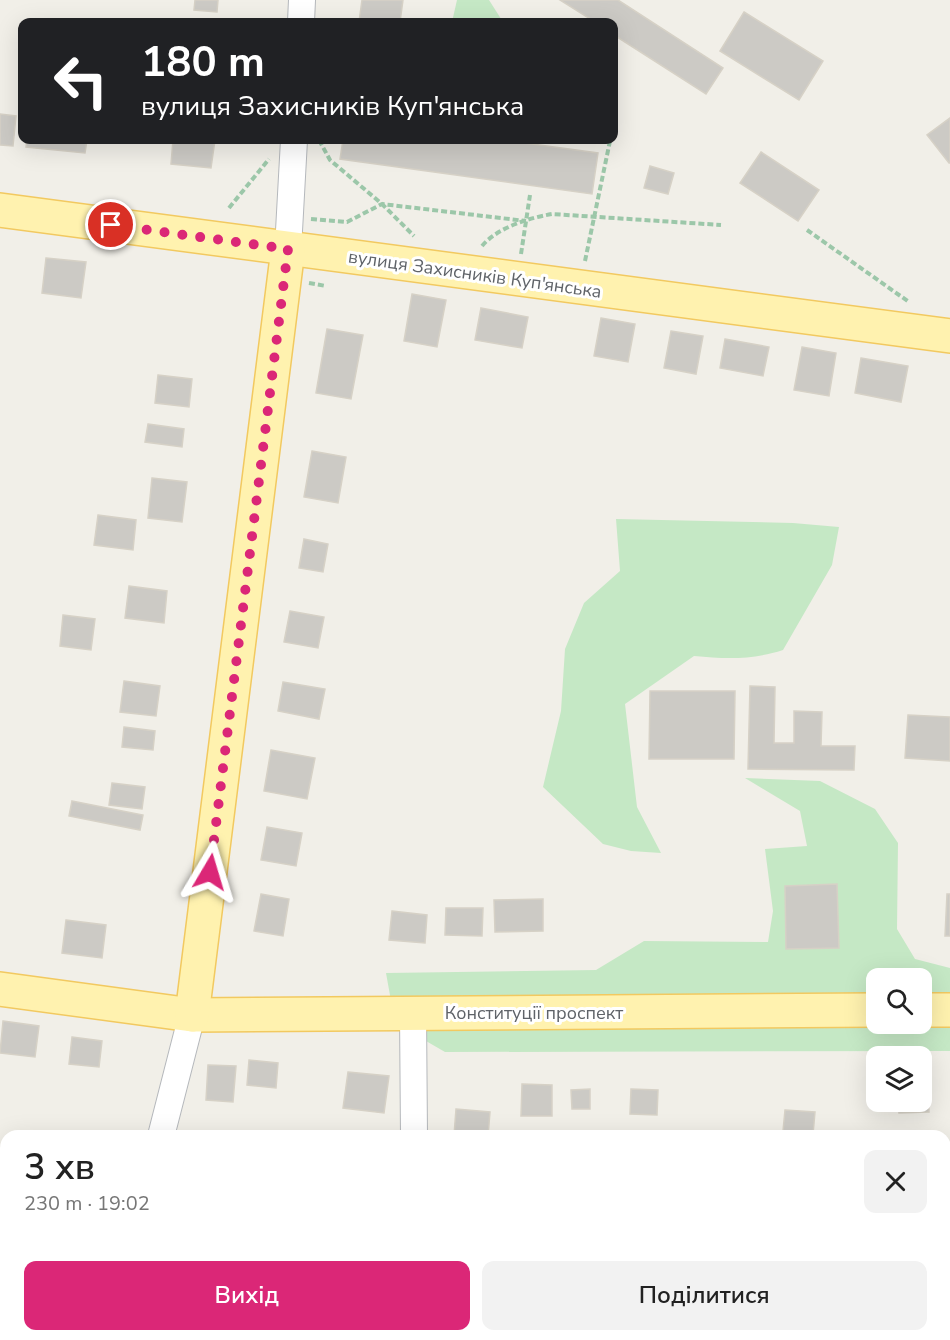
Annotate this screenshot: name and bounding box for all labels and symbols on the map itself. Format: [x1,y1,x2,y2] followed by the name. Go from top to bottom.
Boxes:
[85,199,136,250] pin
[347,244,603,304] street label: вулиця Захисників Куп'янська
[178,840,242,904] position arrow
[445,1001,623,1025] street label: Конституції проспект

